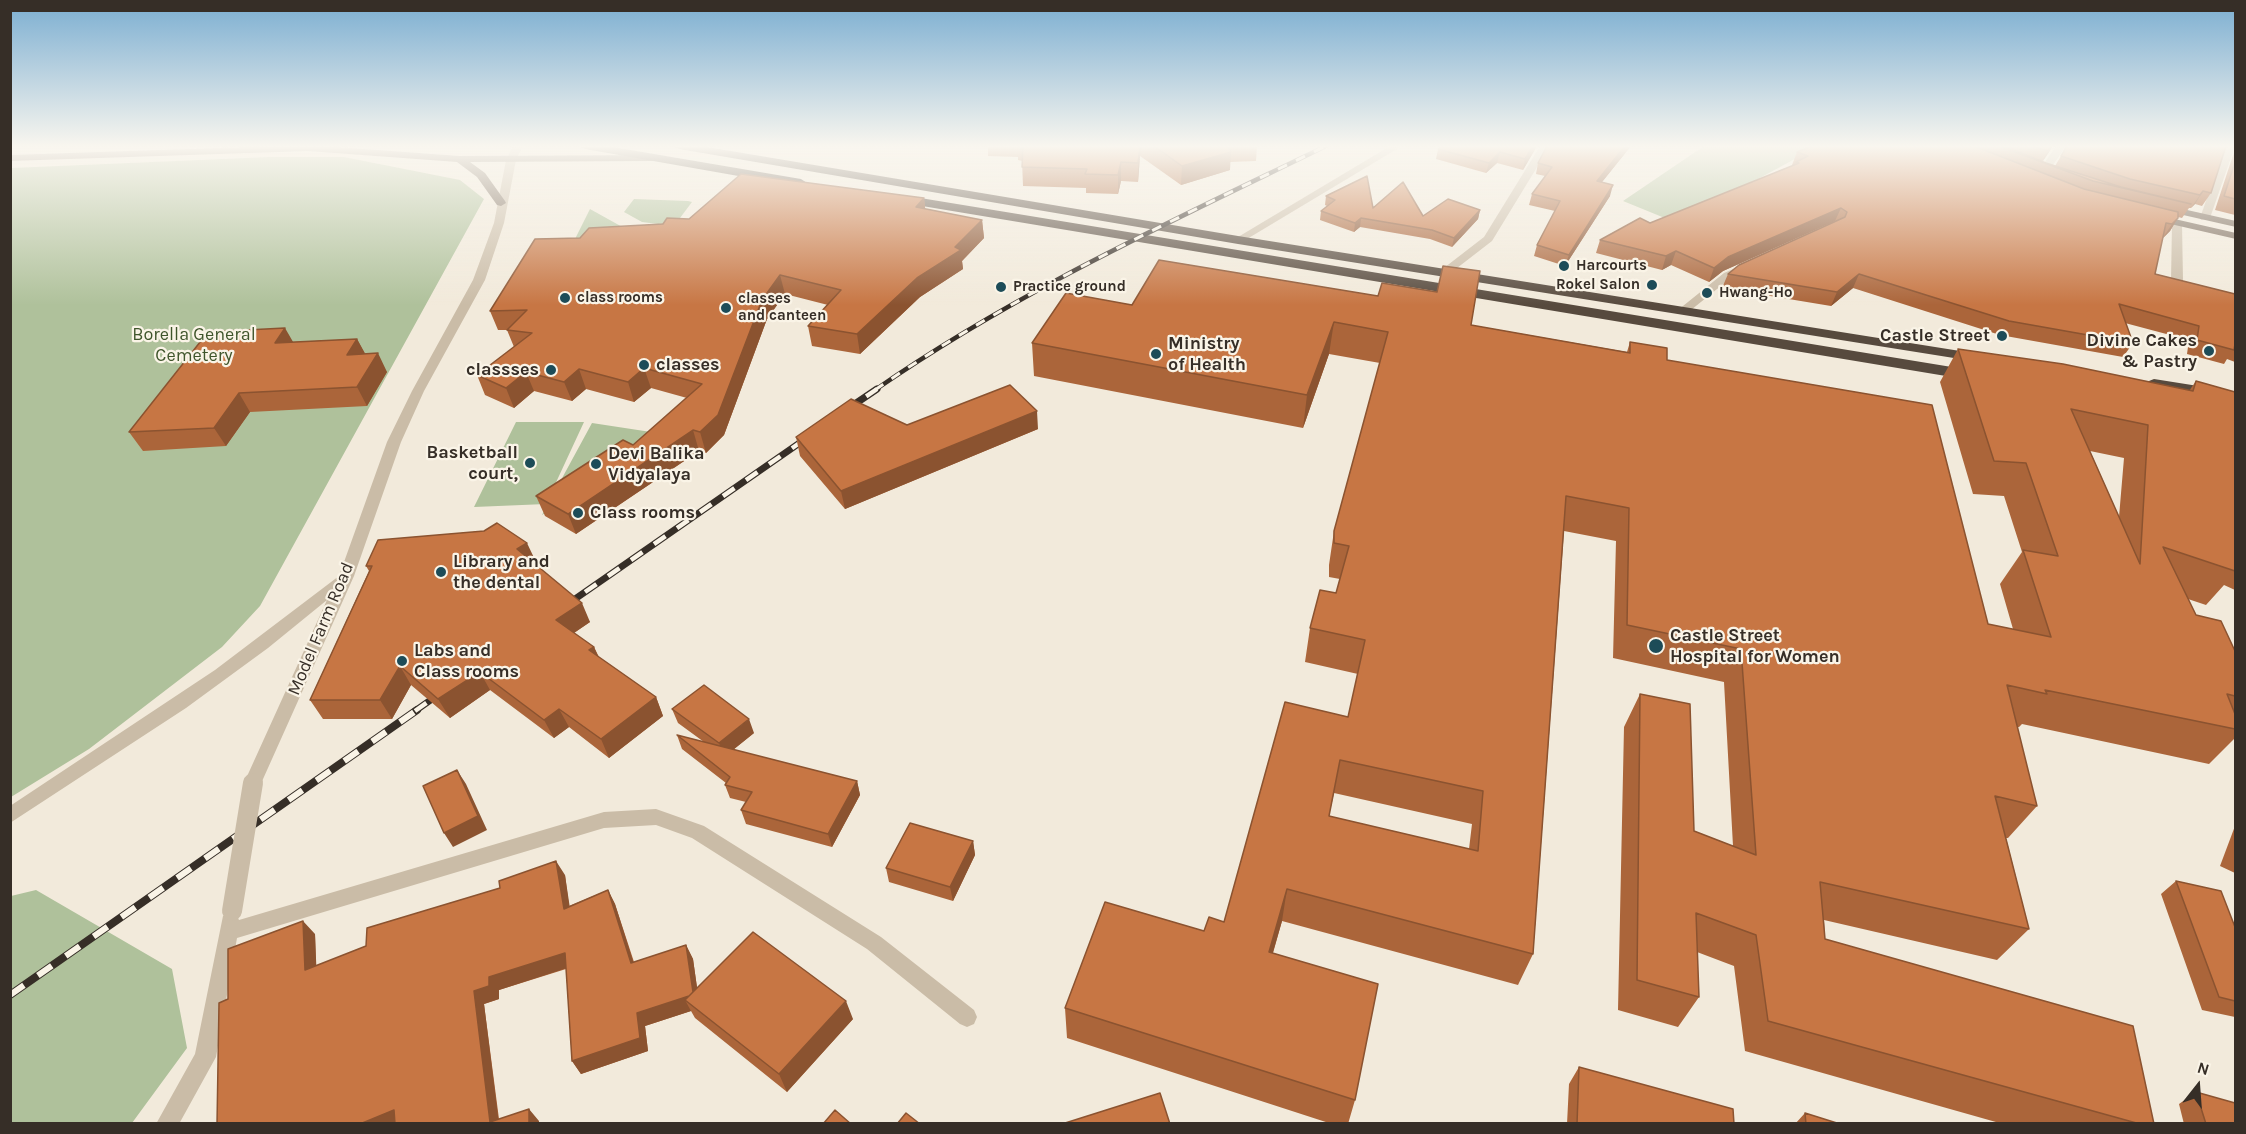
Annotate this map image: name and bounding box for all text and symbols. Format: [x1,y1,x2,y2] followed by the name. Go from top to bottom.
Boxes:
[1576,257,1647,275] place label: Harcourts
[1557,259,1571,273] marker: Harcourts
[1556,276,1640,294] place label: Rokel Salon
[1013,278,1126,296] place label: Practice ground
[1645,278,1659,292] marker: Rokel Salon
[994,280,1008,294] marker: Practice ground
[1719,284,1792,302] place label: Hwang-Ho
[1700,286,1714,300] marker: Hwang-Ho
[577,289,663,307] place label: class rooms
[738,290,826,325] place label: classes and canteen
[558,291,572,305] marker: class rooms
[719,301,733,315] marker: classes and canteen
[132,324,256,366] park label: Borella General Cemetery
[1880,325,1990,347] place label: Castle Street
[1995,329,2009,343] marker: Castle Street
[2087,330,2197,372] place label: Divine Cakes & Pastry
[1168,333,1246,376] place label: Ministry of Health
[2202,344,2216,358] marker: Divine Cakes & Pastry
[1149,347,1163,361] marker: Ministry of Health
[656,354,720,376] place label: classes
[637,358,651,372] marker: classes
[466,359,539,381] place label: classses
[544,363,558,377] marker: classses
[426,442,518,484] place label: Basketball court,
[608,443,704,486] place label: Devi Balika Vidyalaya
[523,456,537,470] marker: Basketball court,
[589,457,603,471] marker: Devi Balika Vidyalaya
[590,502,695,524] place label: Class rooms
[571,506,585,520] marker: Class rooms
[453,551,550,594] place label: Library and the dental
[283,559,359,699] street label: Model Farm Road
[434,565,448,579] marker: Library and the dental
[1670,625,1840,668] place label: Castle Street Hospital for Women
[1647,637,1665,655] marker: Castle Street Hospital for Women
[414,640,519,682] place label: Labs and Class rooms
[395,654,409,668] marker: Labs and Class rooms
[2168,1056,2228,1116] north arrow
[2195,1058,2212,1079] text: N

